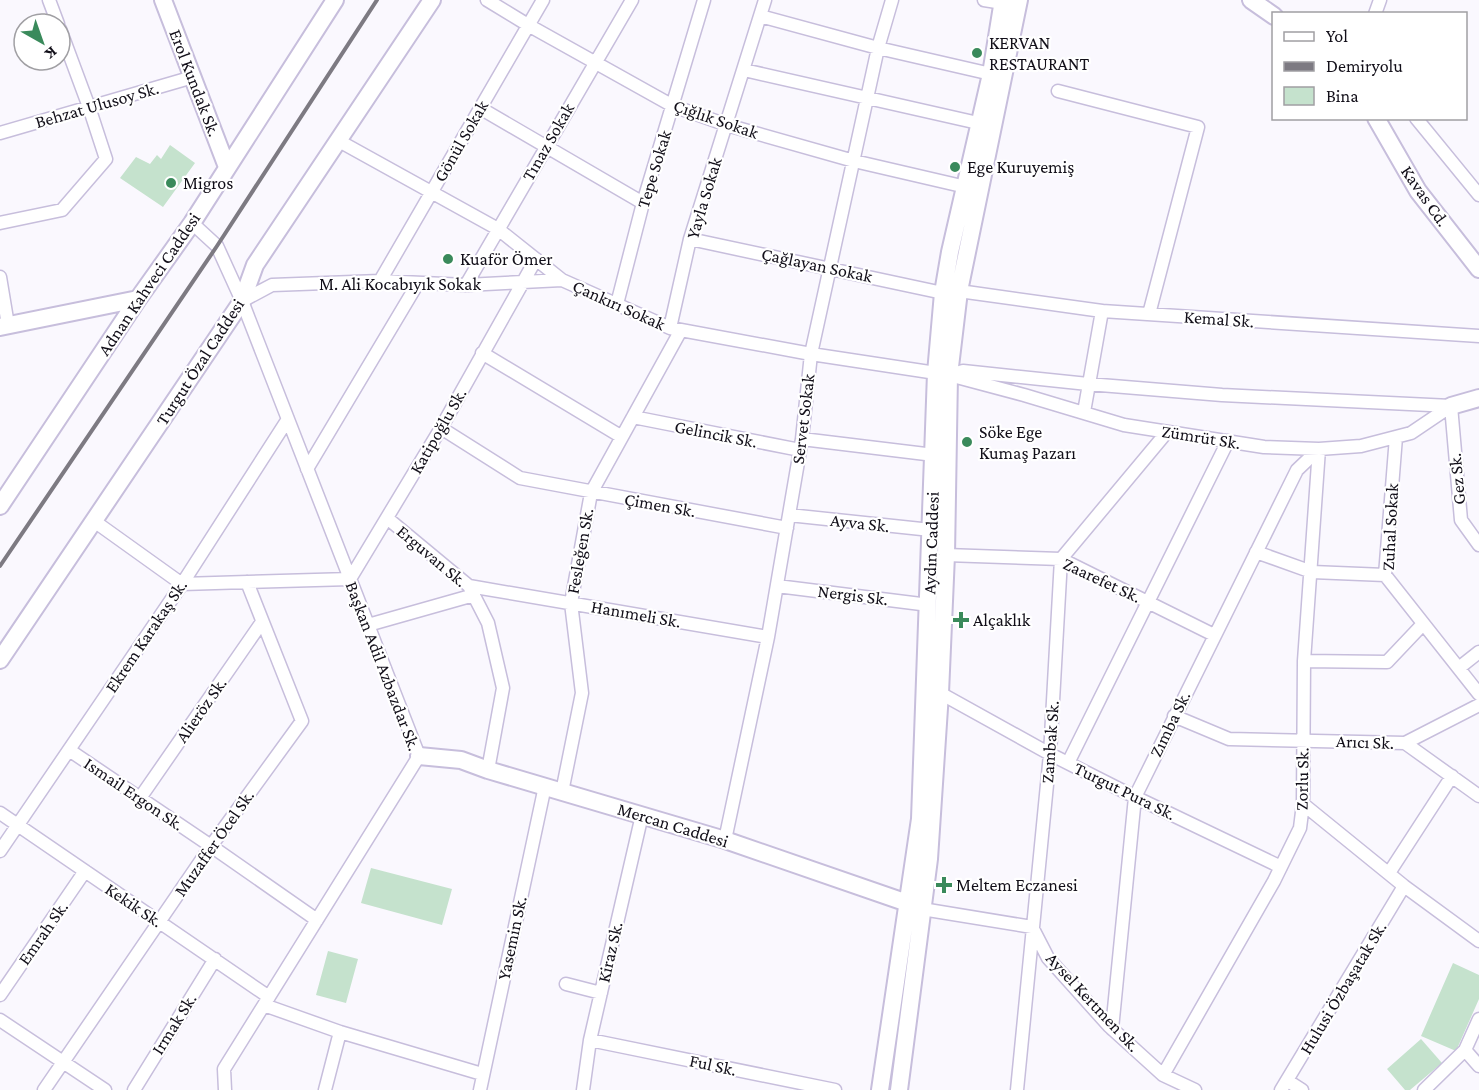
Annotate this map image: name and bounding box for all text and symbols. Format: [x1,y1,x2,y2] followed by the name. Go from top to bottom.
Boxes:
[12,12,72,72] north arrow
[1272,12,1467,120] legend
[1326,26,1348,46] text: Yol
[165,27,225,139] street label: Erol Kundak Sk.
[989,33,1090,74] place label: KERVAN RESTAURANT
[41,43,61,63] text: K
[970,46,984,60] marker: KERVAN RESTAURANT
[1326,56,1403,76] text: Demiryolu
[33,78,161,132] street label: Behzat Ulusoy Sk.
[1326,86,1359,106] text: Bina
[671,95,761,143] street label: Çığlık Sokak
[430,96,492,185] street label: Gönül Sokak
[518,99,578,184] street label: Tınaz Sokak
[633,127,675,210] street label: Tepe Sokak
[682,154,726,241] street label: Yayla Sokak
[967,157,1074,177] place label: Ege Kuruyemiş
[948,160,962,174] marker: Ege Kuruyemiş
[1397,162,1453,230] street label: Kavas Cd.
[183,173,233,193] place label: Migros
[164,176,178,190] marker: Migros
[94,209,204,359] street label: Adnan Kahveci Caddesi
[760,243,875,287] street label: Çağlayan Sokak
[460,249,553,269] place label: Kuaför Ömer
[441,252,455,266] marker: Kuaför Ömer
[319,274,481,294] street label: M. Ali Kocabıyık Sokak
[570,276,669,334] street label: Çankırı Sokak
[152,295,248,429] street label: Turgut Özal Caddesi
[1183,307,1255,331] street label: Kemal Sk.
[788,372,819,465] street label: Servet Sokak
[406,385,470,477] street label: Katipoğlu Sk.
[673,416,759,452] street label: Gelincik Sk.
[1160,421,1242,453] street label: Zümrüt Sk.
[979,422,1076,463] place label: Söke Ege Kumaş Pazarı
[960,435,974,449] marker: Söke Ege Kumaş Pazarı
[1445,452,1469,506] street label: Gez Sk.
[1378,482,1402,571] street label: Zuhal Sokak
[623,489,697,521] street label: Çimen Sk.
[919,491,943,595] street label: Aydın Caddesi
[563,506,597,596] street label: Fesleğen Sk.
[829,510,891,536] street label: Ayva Sk.
[393,521,471,591] street label: Erguvan Sk.
[1060,553,1144,607] street label: Zaarefet Sk.
[101,576,191,696] street label: Ekrem Karakaş Sk.
[341,579,425,753] street label: Başkan Adil Azbazdar Sk.
[817,581,889,609] street label: Nergis Sk.
[589,596,683,632] street label: Hanımeli Sk.
[973,610,1031,630] place label: Alçaklık
[954,613,968,627] marker: Alçaklık
[171,674,231,746] street label: Alieröz Sk.
[1145,688,1195,760] street label: Zımba Sk.
[1037,700,1063,784] street label: Zambak Sk.
[1336,731,1394,753] street label: Arıcı Sk.
[1291,747,1313,811] street label: Zorlu Sk.
[80,753,188,835] street label: Ismail Ergon Sk.
[1071,758,1179,824] street label: Turgut Pura Sk.
[170,786,258,900] street label: Muzaffer Öcel Sk.
[615,799,731,851] street label: Mercan Caddesi
[956,875,1078,895] place label: Meltem Eczanesi
[937,878,951,892] marker: Meltem Eczanesi
[102,879,166,931] street label: Kekik Sk.
[493,894,531,982] street label: Yasemin Sk.
[14,897,72,969] street label: Emrah Sk.
[1296,918,1390,1058] street label: Hulusi Özbaşatak Sk.
[593,920,627,984] street label: Kiraz Sk.
[1042,948,1144,1056] street label: Aysel Kertmen Sk.
[148,990,200,1058] street label: Irmak Sk.
[688,1050,738,1080] street label: Ful Sk.

